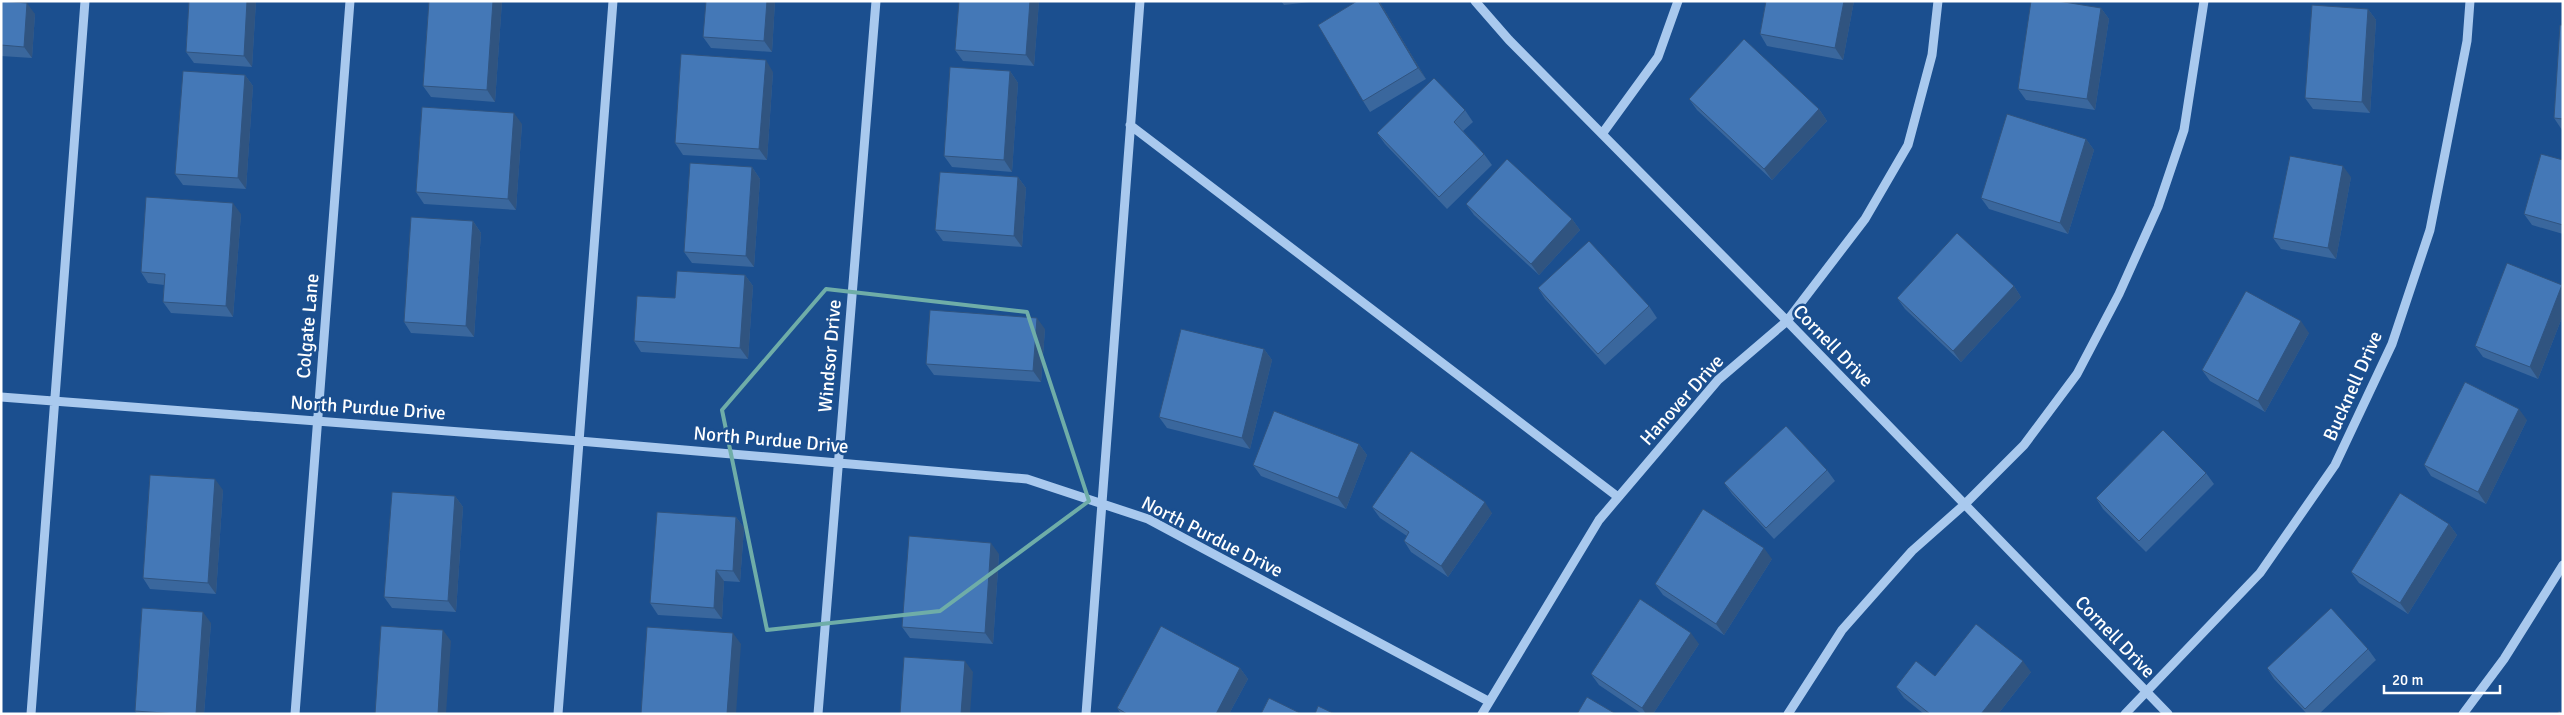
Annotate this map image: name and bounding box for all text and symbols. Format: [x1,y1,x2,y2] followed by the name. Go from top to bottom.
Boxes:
[291,272,325,380] street label: Colgate Lane
[813,298,847,414] street label: Windsor Drive
[1788,300,1878,392] street label: Cornell Drive
[2318,327,2388,445] street label: Bucknell Drive
[1635,350,1729,450] street label: Hanover Drive
[290,391,446,425] street label: North Purdue Drive
[692,421,850,459] street label: North Purdue Drive
[1137,491,1287,583] street label: North Purdue Drive
[2070,591,2160,683] street label: Cornell Drive
[2384,662,2500,694] scale bar
[2392,671,2423,689] text: 20 m

